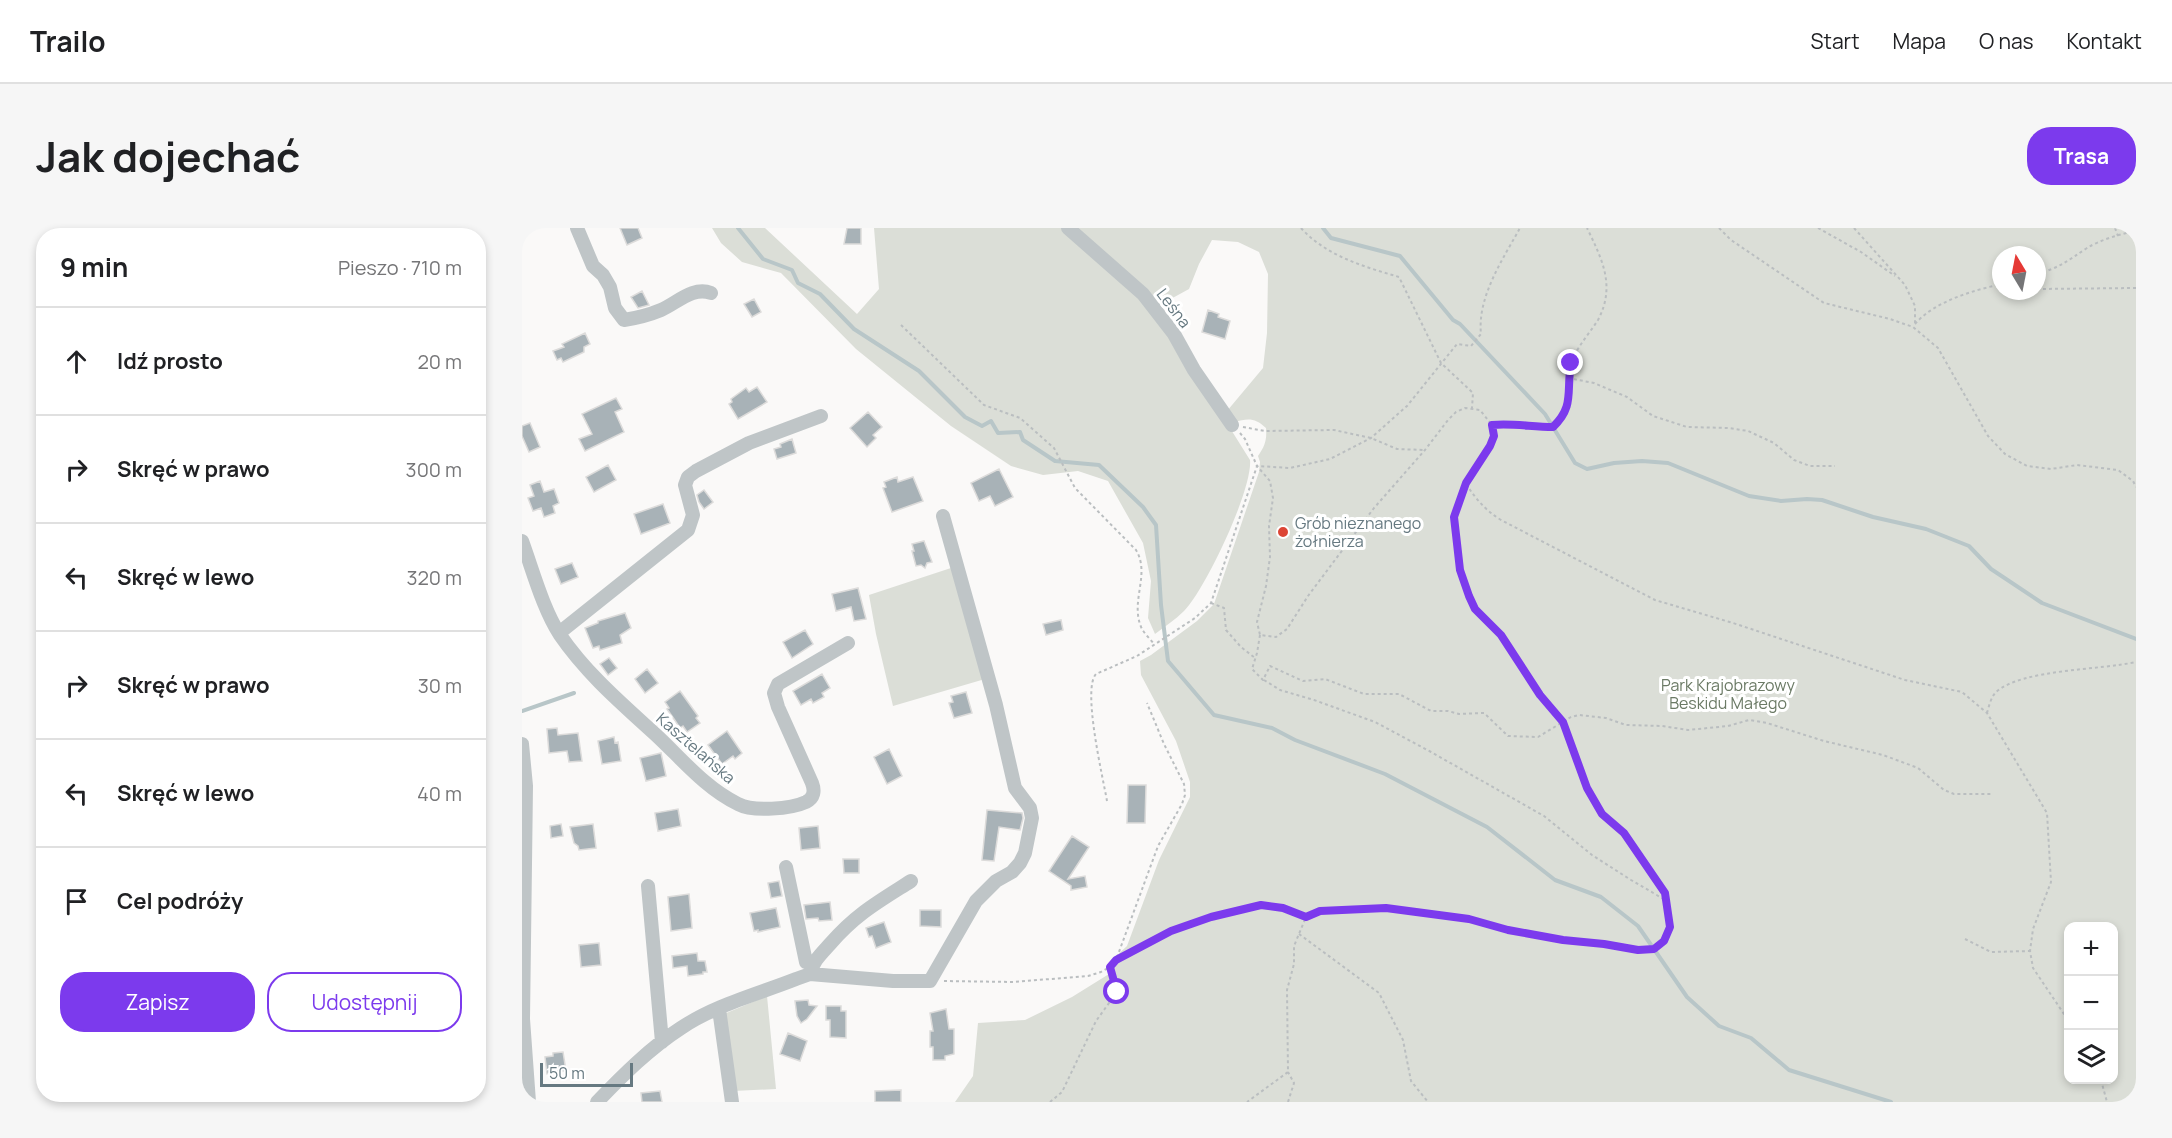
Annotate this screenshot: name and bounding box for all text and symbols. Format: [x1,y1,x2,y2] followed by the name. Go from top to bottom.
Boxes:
[30,22,106,60] text: Trailo
[1811,27,1860,55] text: Start
[1893,27,1946,55] text: Mapa
[1979,27,2034,55] text: O nas
[2067,27,2142,55] text: Kontakt
[36,127,300,185] text: Jak dojechać
[2027,127,2136,185] button: Trasa
[1992,246,2046,300] north arrow
[60,249,128,285] text: 9 min
[338,254,462,281] text: Pieszo · 710 m
[1152,284,1196,332] street label: Leśna
[60,345,93,378] icon: ahead
[117,346,223,376] text: Idź prosto
[417,348,462,375] text: 20 m
[1557,349,1583,375] route end
[60,453,93,486] icon: right
[117,454,270,484] text: Skręć w prawo
[406,456,462,483] text: 300 m
[1295,512,1421,552] place label: Grób nieznanego żołnierza
[1276,525,1290,539] marker: Grób nieznanego żołnierza
[60,561,93,594] icon: left
[117,562,254,592] text: Skręć w lewo
[406,564,462,591] text: 320 m
[60,669,93,702] icon: right
[117,670,270,700] text: Skręć w prawo
[418,672,462,699] text: 30 m
[1661,674,1795,714] park label: Park Krajobrazowy Beskidu Małego
[652,708,740,788] street label: Kasztelańska
[60,777,93,810] icon: left
[117,778,254,808] text: Skręć w lewo
[417,780,462,807] text: 40 m
[60,885,93,918] icon: arrive
[117,886,243,916] text: Cel podróży
[2064,922,2118,1084] map controls
[2064,922,2118,976] button: +
[60,972,255,1032] button: Zapisz
[267,972,462,1032] button: Udostępnij
[2064,976,2118,1030] button: −
[1103,978,1129,1004] route start
[2064,1030,2118,1084] button: layers
[540,1060,633,1088] scale bar
[549,1062,585,1084] text: 50 m

